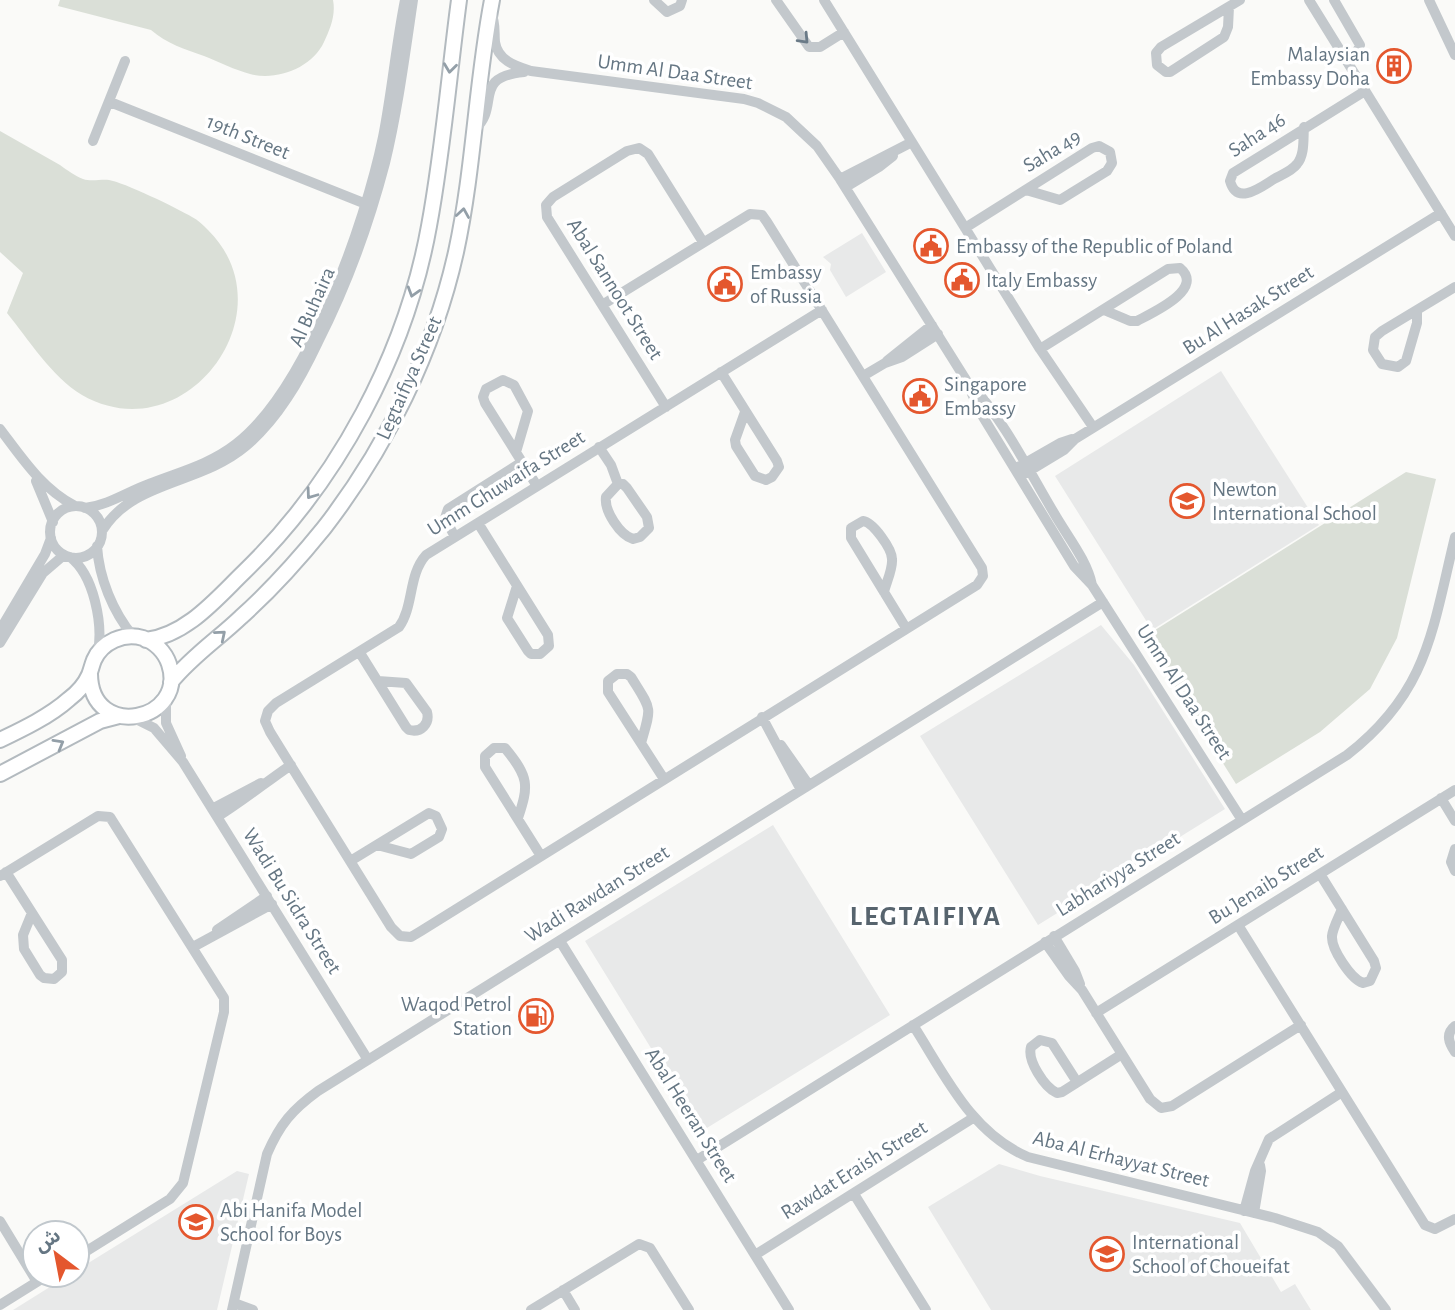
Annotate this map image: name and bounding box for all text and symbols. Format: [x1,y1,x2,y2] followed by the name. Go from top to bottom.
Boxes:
[796,31,808,44] one-way arrow
[1250,44,1370,89] place label: Malaysian Embassy Doha
[1375,47,1413,85] building icon: Malaysian Embassy Doha
[596,51,754,93] street label: Umm Al Daa Street
[443,62,458,73] one-way arrow
[1225,109,1289,161] street label: Saha 46
[203,111,293,163] street label: 19th Street
[1019,126,1085,176] street label: Saha 49
[455,207,470,219] one-way arrow
[563,215,667,363] street label: Abal Sannoot Street
[912,227,950,265] public building icon: Embassy of the Republic of Poland
[956,236,1233,257] place label: Embassy of the Republic of Poland
[943,261,981,299] public building icon: Italy Embassy
[1179,261,1317,359] street label: Bu Al Hasak Street
[750,262,822,307] place label: Embassy of Russia
[285,264,339,350] street label: Al Buhaira
[706,265,744,303] public building icon: Embassy of Russia
[986,270,1097,291] place label: Italy Embassy
[406,285,421,297] one-way arrow
[372,313,446,443] street label: Legtaifiya Street
[944,374,1027,419] place label: Singapore Embassy
[901,377,939,415] public building icon: Singapore Embassy
[424,426,588,540] street label: Umm Ghuwaifa Street
[1212,479,1377,524] place label: Newton International School
[1168,482,1206,520] school or university icon: Newton International School
[306,486,319,499] one-way arrow
[1133,621,1236,763] street label: Umm Al Daa Street
[212,631,225,643] one-way arrow
[52,739,65,752] one-way arrow
[239,825,345,978] street label: Wadi Bu Sidra Street
[1052,827,1184,920] street label: Labhariyya Street
[521,841,673,947] street label: Wadi Rawdan Street
[1205,841,1327,928] street label: Bu Jenaib Street
[850,903,1002,931] district label: LEGTAIFIYA
[401,994,512,1039] place label: Waqod Petrol Station
[517,997,555,1035] fuel station icon: Waqod Petrol Station
[641,1044,741,1186] street label: Abal Heeran Street
[777,1116,931,1223] street label: Rawdat Eraish Street
[1031,1127,1212,1191] street label: Aba Al Erhayyat Street
[220,1200,362,1245] place label: Abi Hanifa Model School for Boys
[177,1203,215,1241] school or university icon: Abi Hanifa Model School for Boys
[21,1219,91,1289] north arrow
[32,1226,64,1256] text: ش
[1132,1232,1290,1277] place label: International School of Choueifat
[1088,1235,1126,1273] school or university icon: International School of Choueifat

